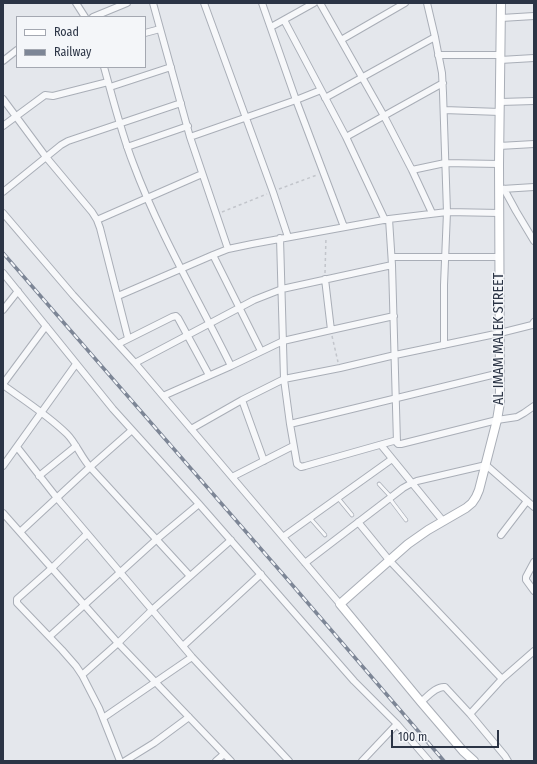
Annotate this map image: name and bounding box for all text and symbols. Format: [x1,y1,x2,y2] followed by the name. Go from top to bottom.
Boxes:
[16,16,146,68] legend
[54,25,79,39] text: Road
[54,45,91,59] text: Railway
[491,273,507,405] street label: AL IMAM MALEK STREET
[393,722,501,748] scale bar
[398,730,427,744] text: 100 m

